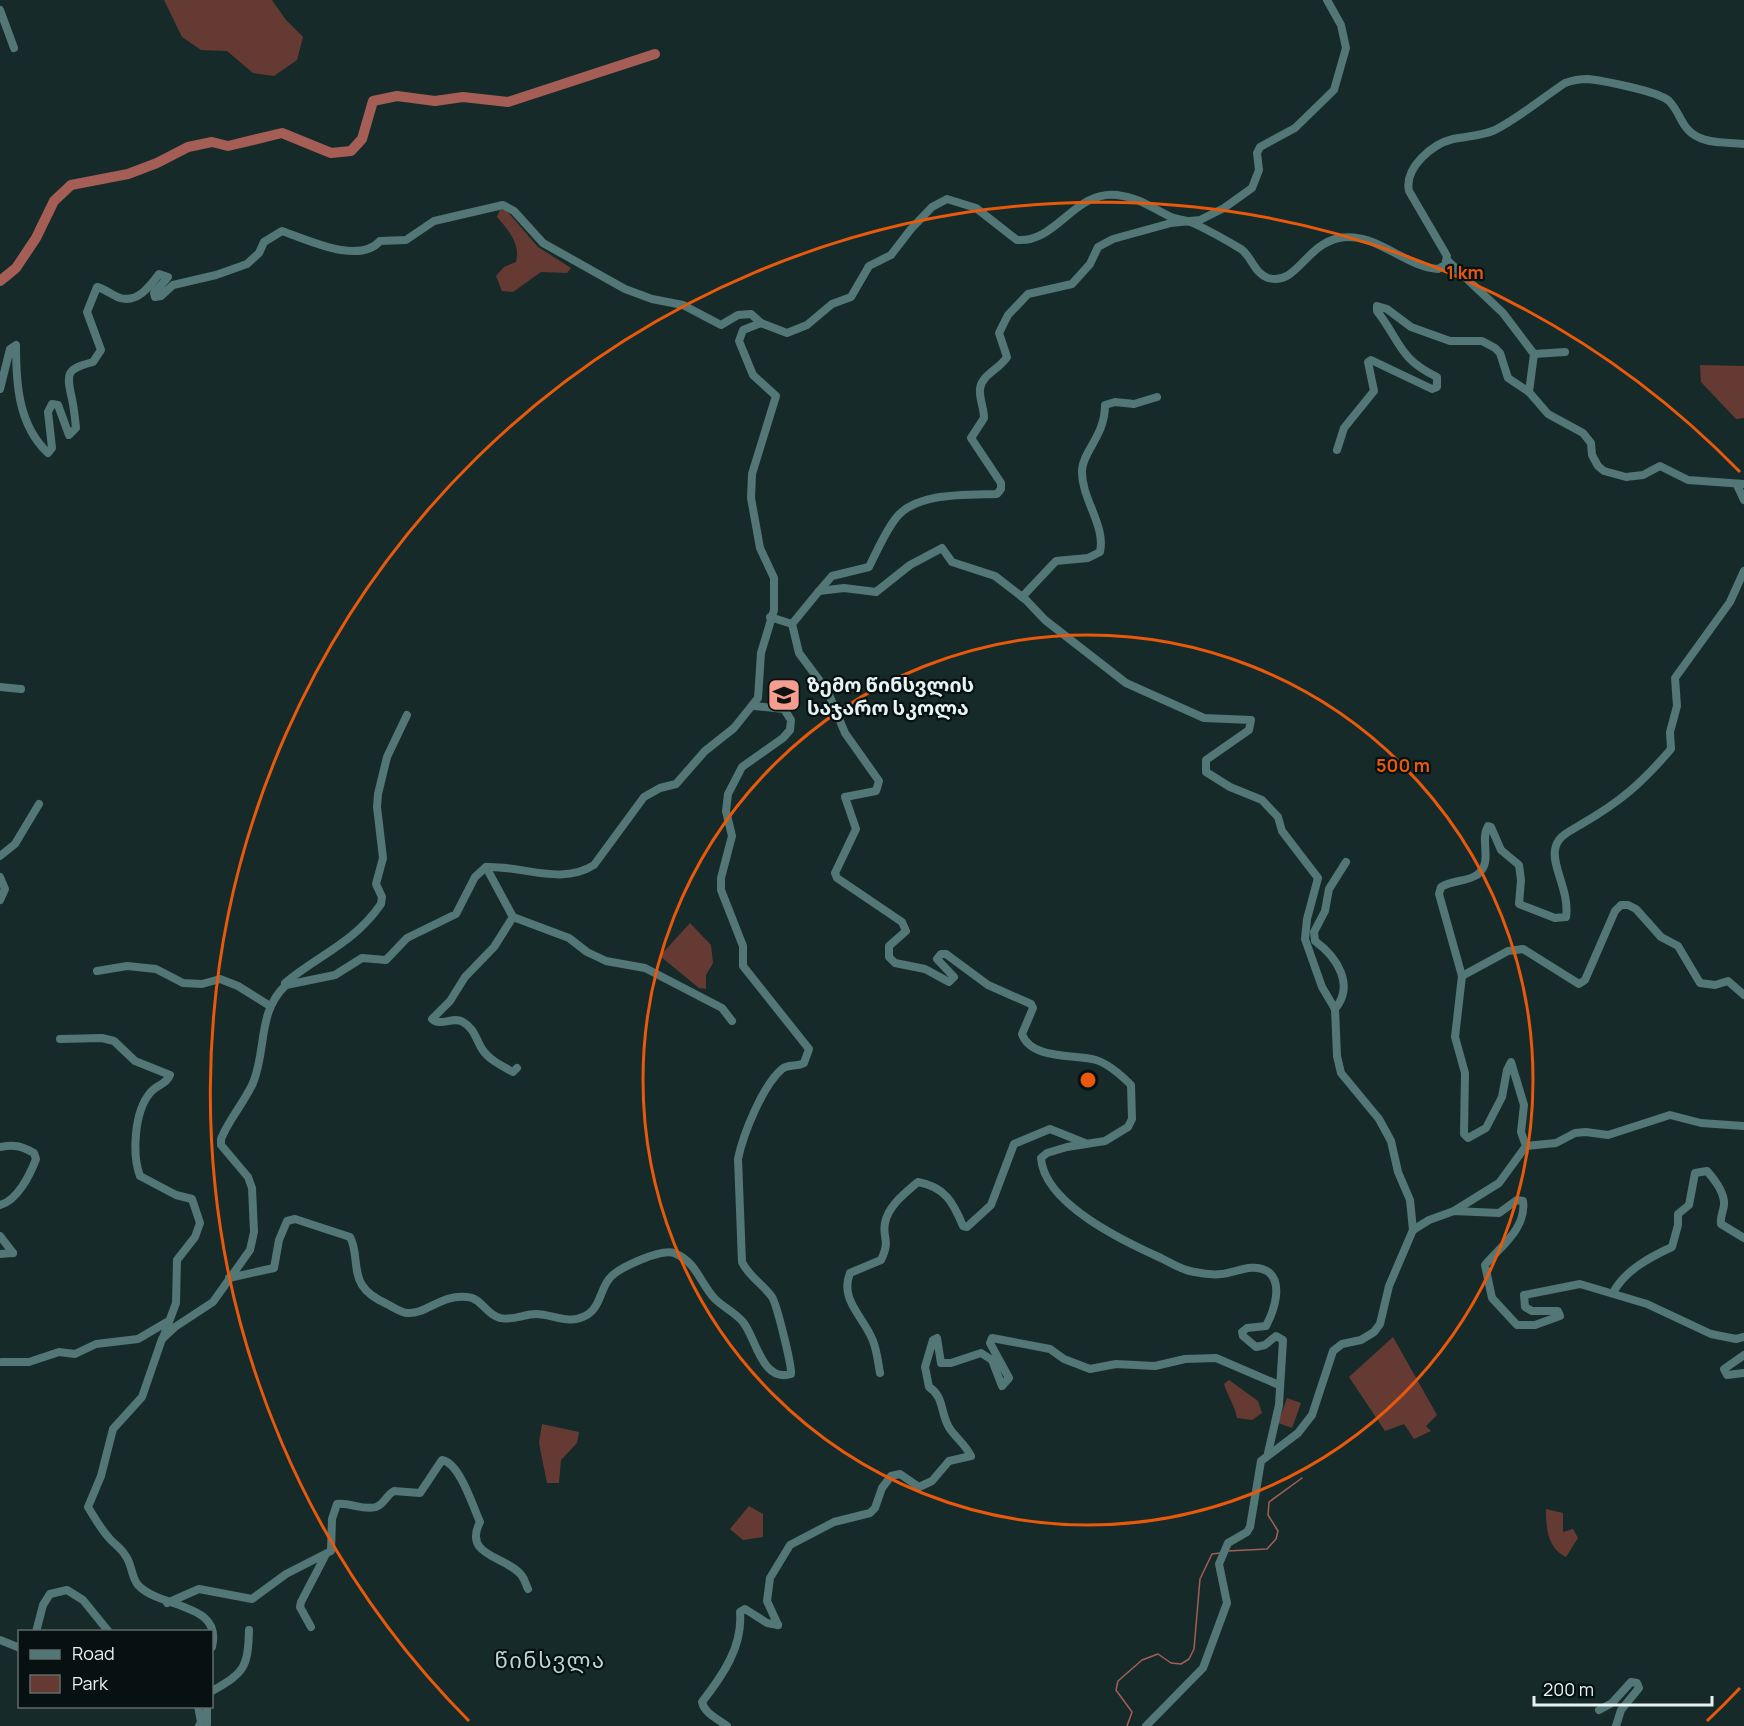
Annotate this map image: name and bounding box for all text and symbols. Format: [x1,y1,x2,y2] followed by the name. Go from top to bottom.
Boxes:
[1446,260,1484,284] text: 1 km
[807,671,974,721] place label: ზემო წინსვლის საჯარო სკოლა
[766,677,802,713] school or university icon: ზემო წინსვლის საჯარო სკოლა
[1376,753,1430,777] text: 500 m
[1078,1070,1098,1090] centre of rings
[18,1630,213,1708] legend
[72,1641,115,1665] text: Road
[494,1645,606,1675] district label: წინსვლა
[1534,1669,1712,1707] scale bar
[72,1671,109,1695] text: Park
[1543,1677,1594,1701] text: 200 m

